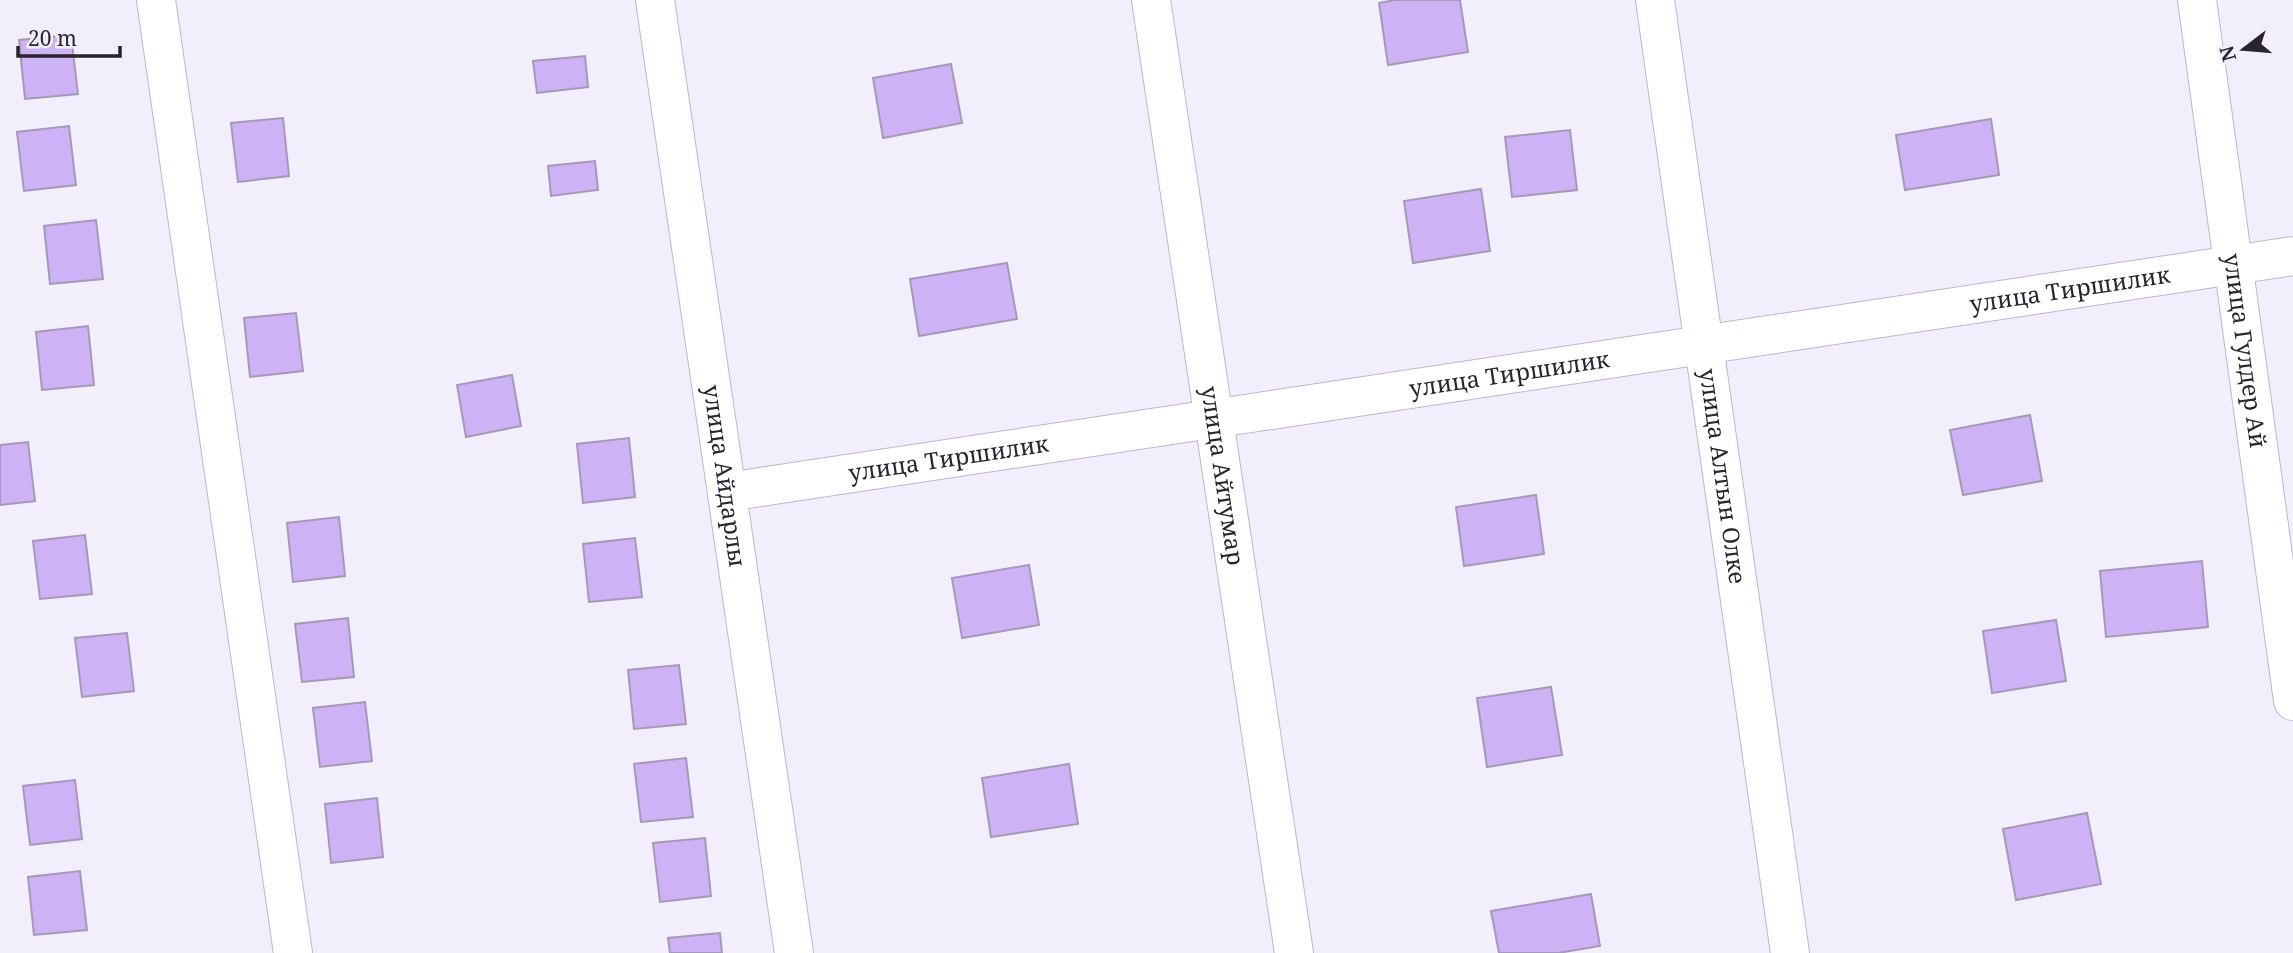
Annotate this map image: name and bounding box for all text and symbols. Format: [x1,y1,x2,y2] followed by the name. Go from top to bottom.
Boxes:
[18,14,119,58] scale bar
[2209,14,2279,84] north arrow
[28,24,77,52] text: 20 m
[2213,43,2242,64] text: N
[2217,251,2275,450] street label: улица Гулдер Ай
[1967,258,2172,320] street label: улица Тиршилик
[1407,342,1612,404] street label: улица Тиршилик
[1692,366,1755,586] street label: улица Алтын Олке
[696,383,755,569] street label: улица Айдарлы
[1194,384,1253,567] street label: улица Айтумар
[846,427,1051,489] street label: улица Тиршилик

